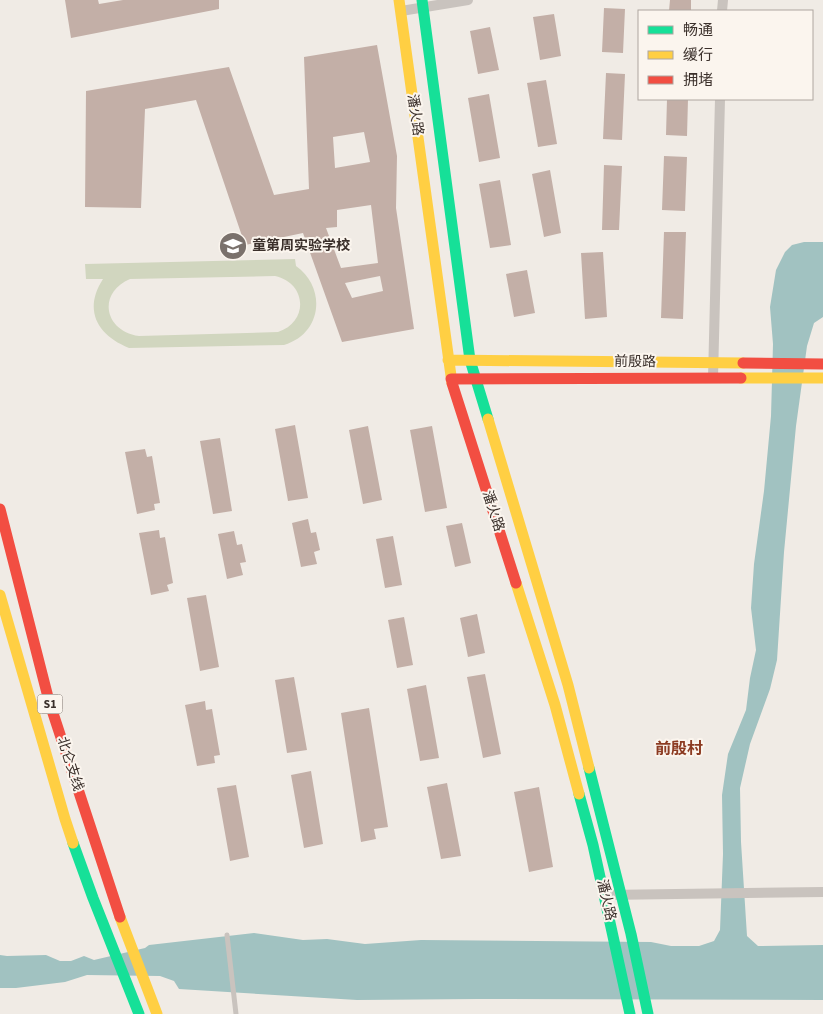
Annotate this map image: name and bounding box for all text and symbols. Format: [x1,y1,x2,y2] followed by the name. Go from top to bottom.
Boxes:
[638,10,813,100] legend
[683,20,713,41] text: 畅通
[683,45,713,66] text: 缓行
[683,70,713,91] text: 拥堵
[402,93,428,137] street label: 潘火路
[218,231,248,261] school or university icon: 童第周实验学校
[252,236,350,256] place label: 童第周实验学校
[614,352,656,372] street label: 前殷路
[477,488,509,534] street label: 潘火路
[38,694,62,714] road number: S1
[52,734,88,794] street label: 北仑支线
[655,738,703,760] district label: 前殷村
[592,877,620,923] street label: 潘火路

